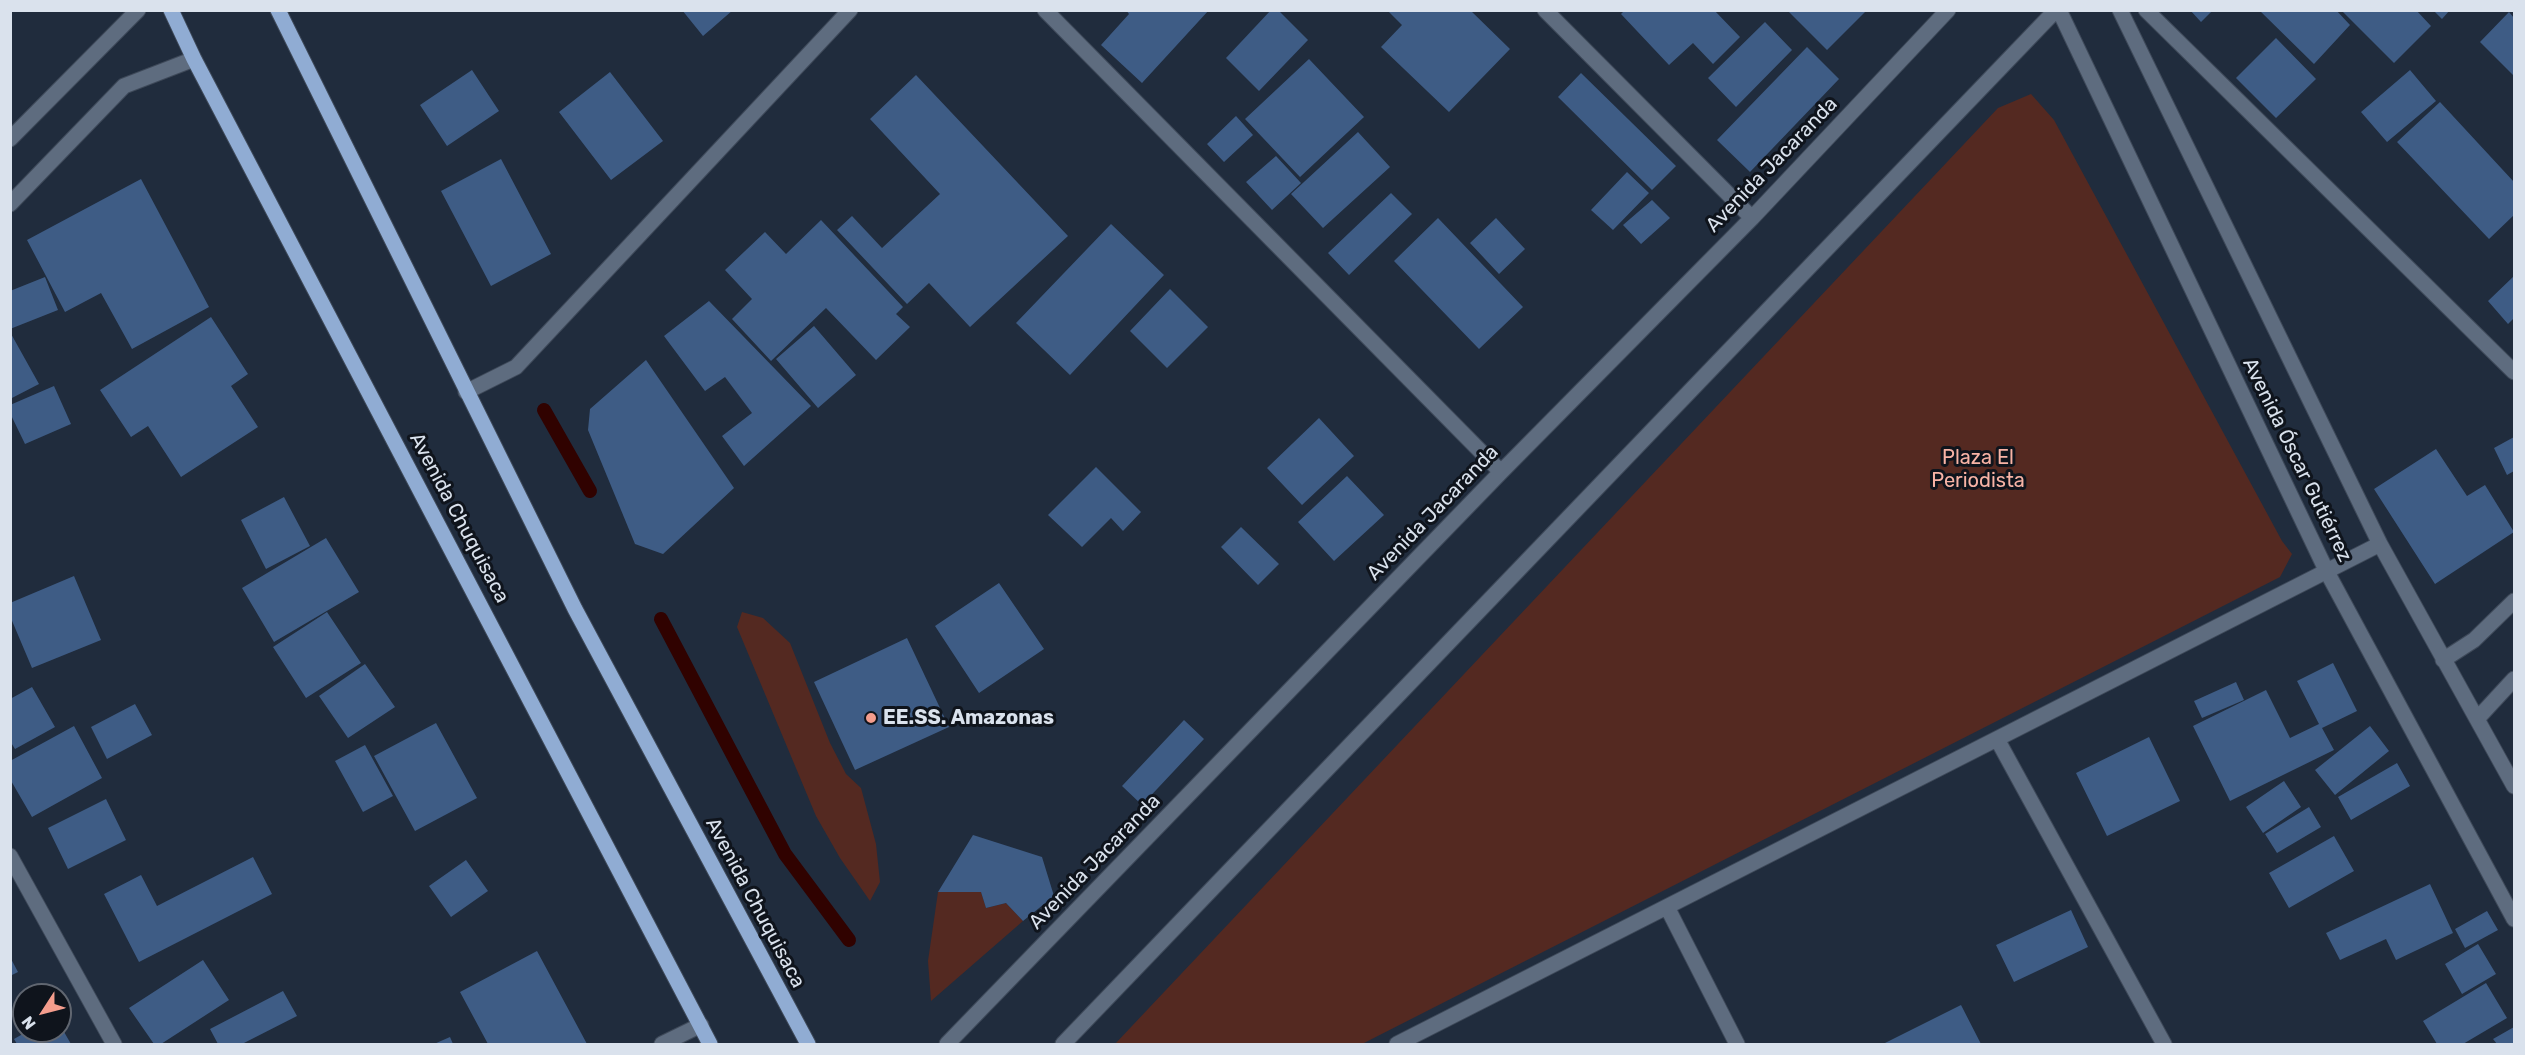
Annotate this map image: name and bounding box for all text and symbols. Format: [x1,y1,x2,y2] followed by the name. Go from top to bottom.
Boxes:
[1701,92,1843,238] street label: Avenida Jacaranda
[2237,354,2357,566] street label: Avenida Óscar Gutiérrez
[404,429,514,607] street label: Avenida Chuquisaca
[1362,440,1504,586] street label: Avenida Jacaranda
[1931,446,2025,493] park label: Plaza El Periodista
[883,706,1054,730] place label: EE.SS. Amazonas
[864,711,878,725] marker: EE.SS. Amazonas
[1024,789,1166,935] street label: Avenida Jacaranda
[700,814,810,992] street label: Avenida Chuquisaca
[12,983,72,1043] north arrow
[18,1012,40,1033] text: N

